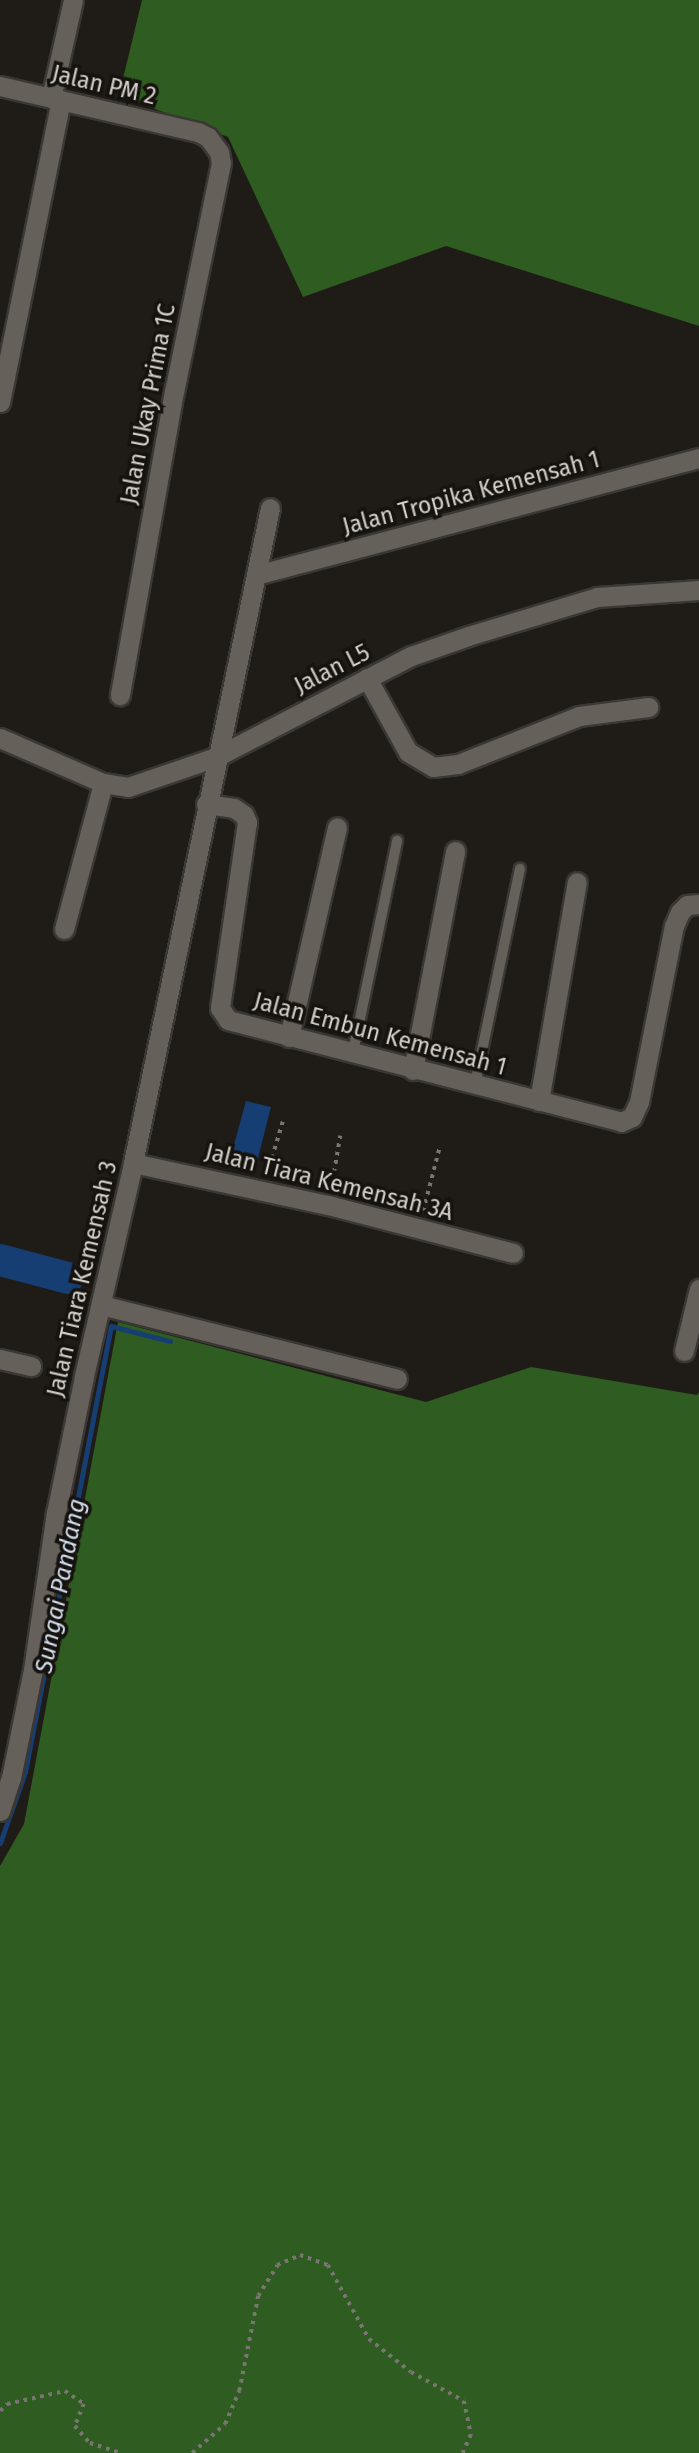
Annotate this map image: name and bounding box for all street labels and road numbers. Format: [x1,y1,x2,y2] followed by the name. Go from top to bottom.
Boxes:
[49,60,159,110] street label: Jalan PM 2
[115,301,181,507] street label: Jalan Ukay Prima 1C
[339,445,603,541] street label: Jalan Tropika Kemensah 1
[290,638,374,700] street label: Jalan L5
[251,987,509,1081] street label: Jalan Embun Kemensah 1
[202,1138,456,1226] street label: Jalan Tiara Kemensah 3A
[41,1158,123,1400] street label: Jalan Tiara Kemensah 3

